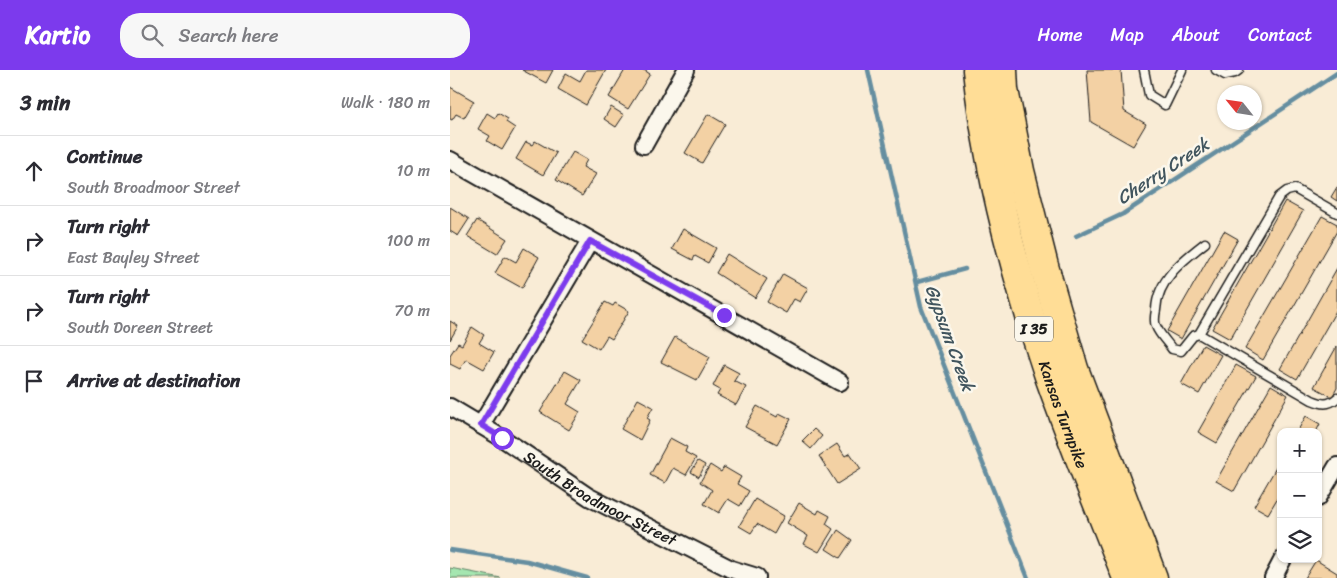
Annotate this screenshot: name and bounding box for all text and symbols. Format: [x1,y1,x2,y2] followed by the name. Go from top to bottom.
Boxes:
[120,13,470,58] search box
[25,14,90,56] text: Kartio
[178,19,279,52] text: Search here
[1038,19,1083,51] text: Home
[1111,19,1144,51] text: Map
[1172,19,1220,51] text: About
[1248,19,1312,51] text: Contact
[138,21,166,49] icon: search
[20,84,70,122] text: 3 min
[1217,85,1262,130] north arrow
[341,88,430,117] text: Walk · 180 m
[1110,128,1217,213] water label: Cherry Creek
[67,140,143,173] text: Continue
[397,156,430,185] text: 10 m
[20,157,48,185] icon: ahead
[67,173,240,202] text: South Broadmoor Street
[67,210,149,243] text: Turn right
[386,226,430,255] text: 100 m
[20,227,48,255] icon: right
[67,243,200,272] text: East Bayley Street
[67,280,149,313] text: Turn right
[916,280,985,397] water label: Gypsum Creek
[394,296,430,325] text: 70 m
[20,297,48,325] icon: right
[713,304,736,327] route end
[67,313,213,342] text: South Doreen Street
[1015,316,1053,342] road number: I 35
[1030,357,1096,473] street label: Kansas Turnpike
[67,364,240,397] text: Arrive at destination
[20,367,48,395] icon: arrive
[491,427,514,450] route start
[1277,428,1322,563] map controls
[1277,428,1322,473] button: +
[517,443,682,554] street label: South Broadmoor Street
[1277,473,1322,518] button: −
[1277,518,1322,563] button: layers

